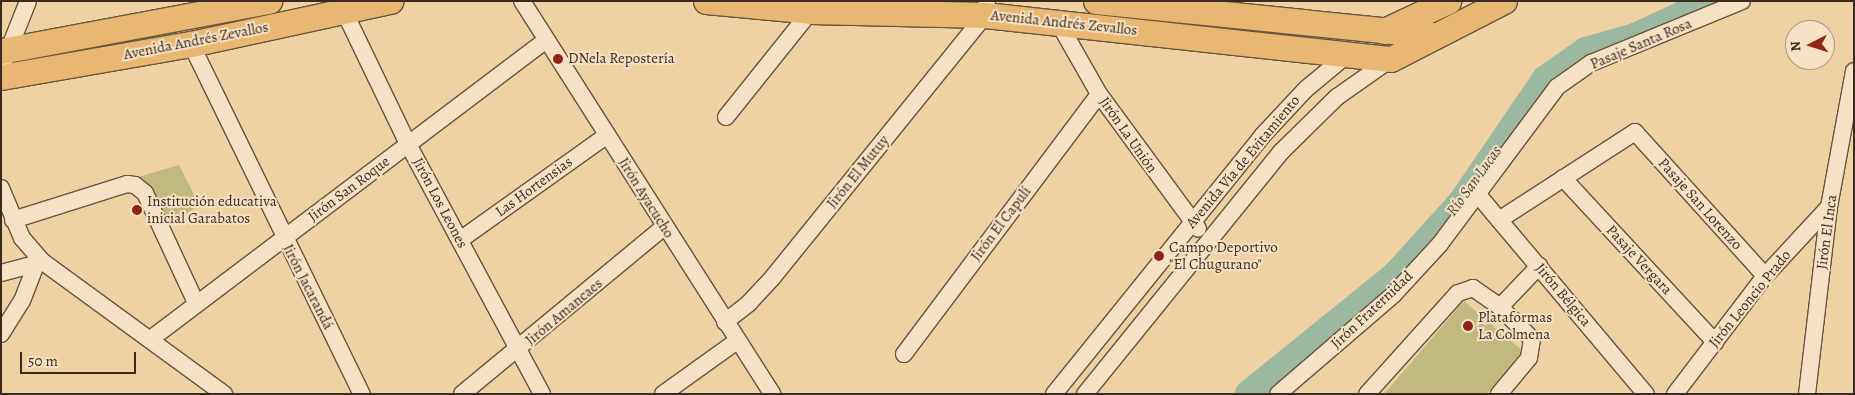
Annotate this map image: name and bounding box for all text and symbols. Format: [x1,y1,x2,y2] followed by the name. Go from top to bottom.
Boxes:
[990,6,1138,40] street label: Avenida Andrés Zevallos
[1588,15,1694,73] street label: Pasaje Santa Rosa
[122,18,270,64] street label: Avenida Andrés Zevallos
[1785,20,1835,70] north arrow
[1786,40,1805,52] text: N
[568,50,675,68] place label: DNela Repostería
[552,53,564,65] marker: DNela Repostería
[1182,92,1304,232] street label: Avenida Vía de Evitamiento
[1095,94,1161,176] street label: Jirón La Unión
[823,132,893,212] street label: Jirón El Mutuy
[1442,142,1506,220] water label: Río San Lucas
[305,152,393,226] street label: Jirón San Roque
[492,153,576,221] street label: Las Hortensias
[1654,154,1746,254] street label: Pasaje San Lorenzo
[409,155,471,251] street label: Jirón Los Leones
[614,155,678,241] street label: Jirón Ayacucho
[967,183,1035,265] street label: Jirón El Capulí
[147,192,277,227] place label: Institución educativa inicial Garabatos
[1813,193,1841,271] street label: Jirón El Inca
[131,204,143,216] marker: Institución educativa inicial Garabatos
[1602,221,1676,299] street label: Pasaje Vergara
[1169,238,1278,273] place label: Campo Deportivo "El Chugurano"
[279,241,337,333] street label: Jirón Jacarandá
[1705,247,1795,351] street label: Jirón Leoncio Prado
[1153,250,1165,262] marker: Campo Deportivo "El Chugurano"
[1531,260,1595,330] street label: Jirón Bélgica
[1327,267,1417,353] street label: Jirón Fraternidad
[522,275,606,349] street label: Jirón Amancaes
[1478,308,1552,343] place label: Plataformas La Colmena
[1462,320,1474,332] marker: Plataformas La Colmena
[22,342,139,374] scale bar
[28,351,58,371] text: 50 m

